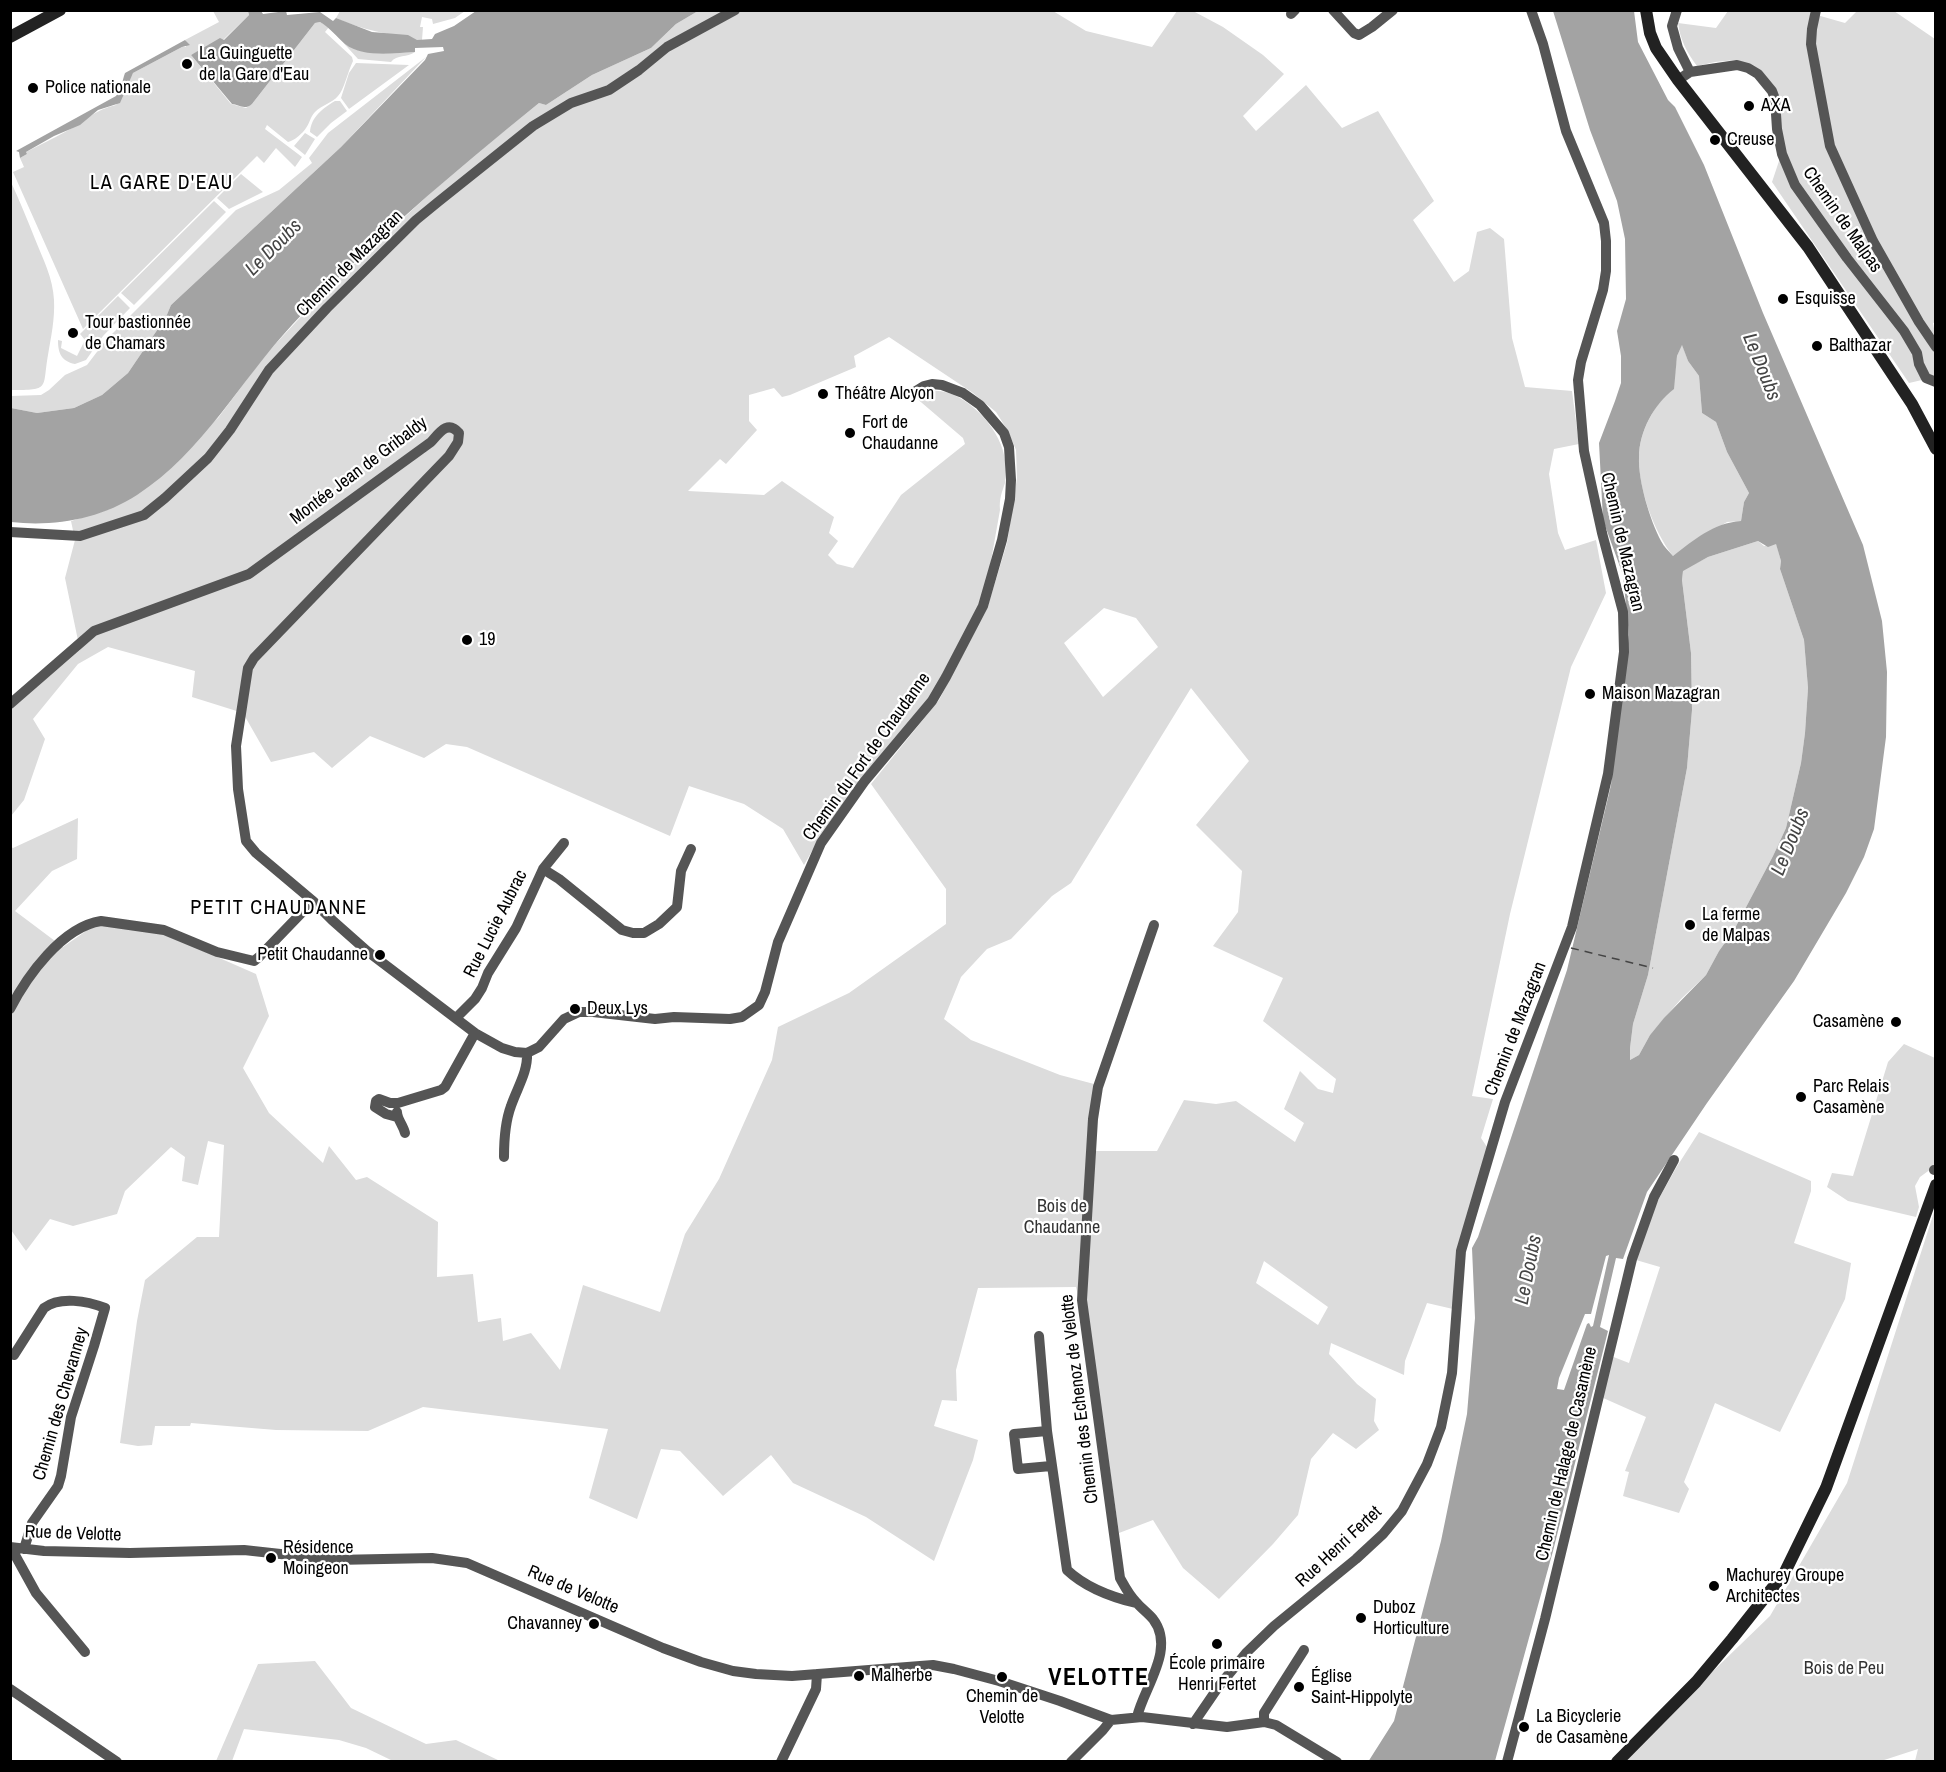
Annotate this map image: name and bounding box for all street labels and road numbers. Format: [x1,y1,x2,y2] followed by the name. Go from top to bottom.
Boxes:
[1798,163,1886,277] street label: Chemin de Malpas
[292,206,408,322] street label: Chemin de Mazagran
[286,413,432,529] street label: Montée Jean de Gribaldy
[1596,470,1648,614] street label: Chemin de Mazagran
[799,669,935,845] street label: Chemin du Fort de Chaudanne
[460,866,532,982] street label: Rue Lucie Aubrac
[1480,959,1552,1099] street label: Chemin de Mazagran
[1056,1293,1104,1505] street label: Chemin des Echenoz de Velotte
[29,1325,93,1483] street label: Chemin des Chevanney
[1532,1345,1602,1563] street label: Chemin de Halage de Casamène
[1292,1502,1386,1592] street label: Rue Henri Fertet
[24,1522,122,1546] street label: Rue de Velotte
[524,1561,622,1619] street label: Rue de Velotte

